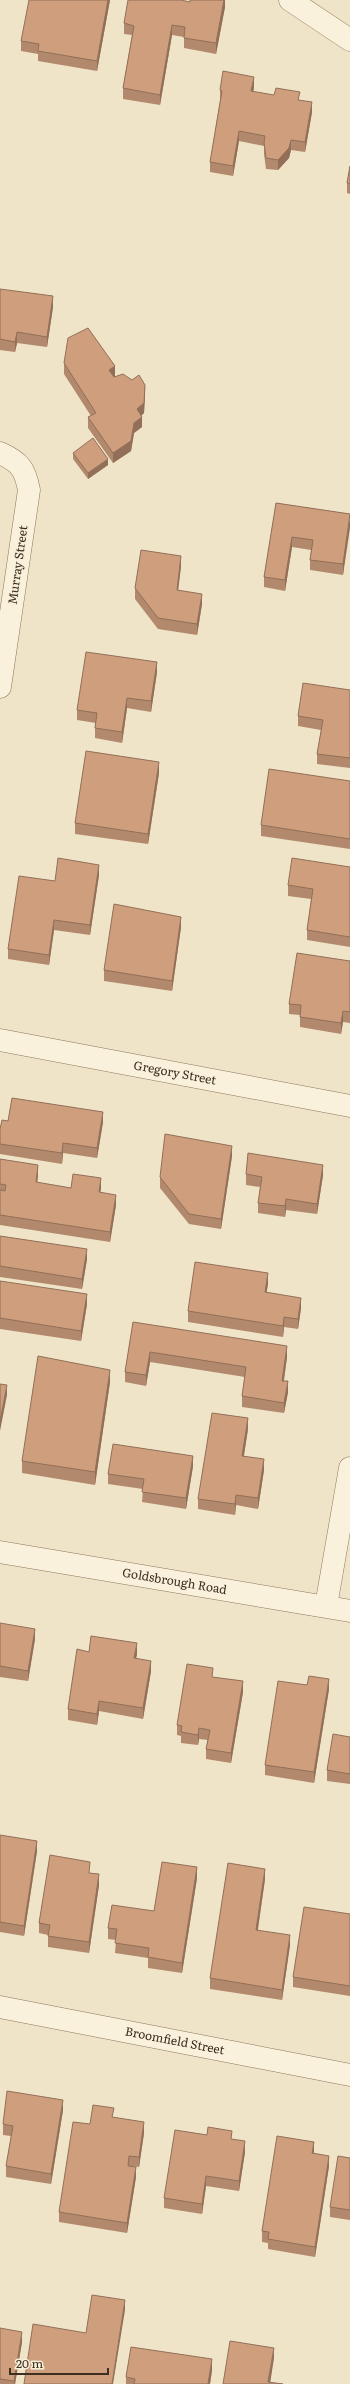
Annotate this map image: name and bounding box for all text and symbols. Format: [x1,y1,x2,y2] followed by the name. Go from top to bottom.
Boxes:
[3,524,31,606] street label: Murray Street
[132,1055,218,1089] street label: Gregory Street
[121,1563,229,1598] street label: Goldsbrough Road
[124,2022,226,2058] street label: Broomfield Street
[10,2350,108,2376] scale bar
[16,2354,43,2372] text: 20 m

